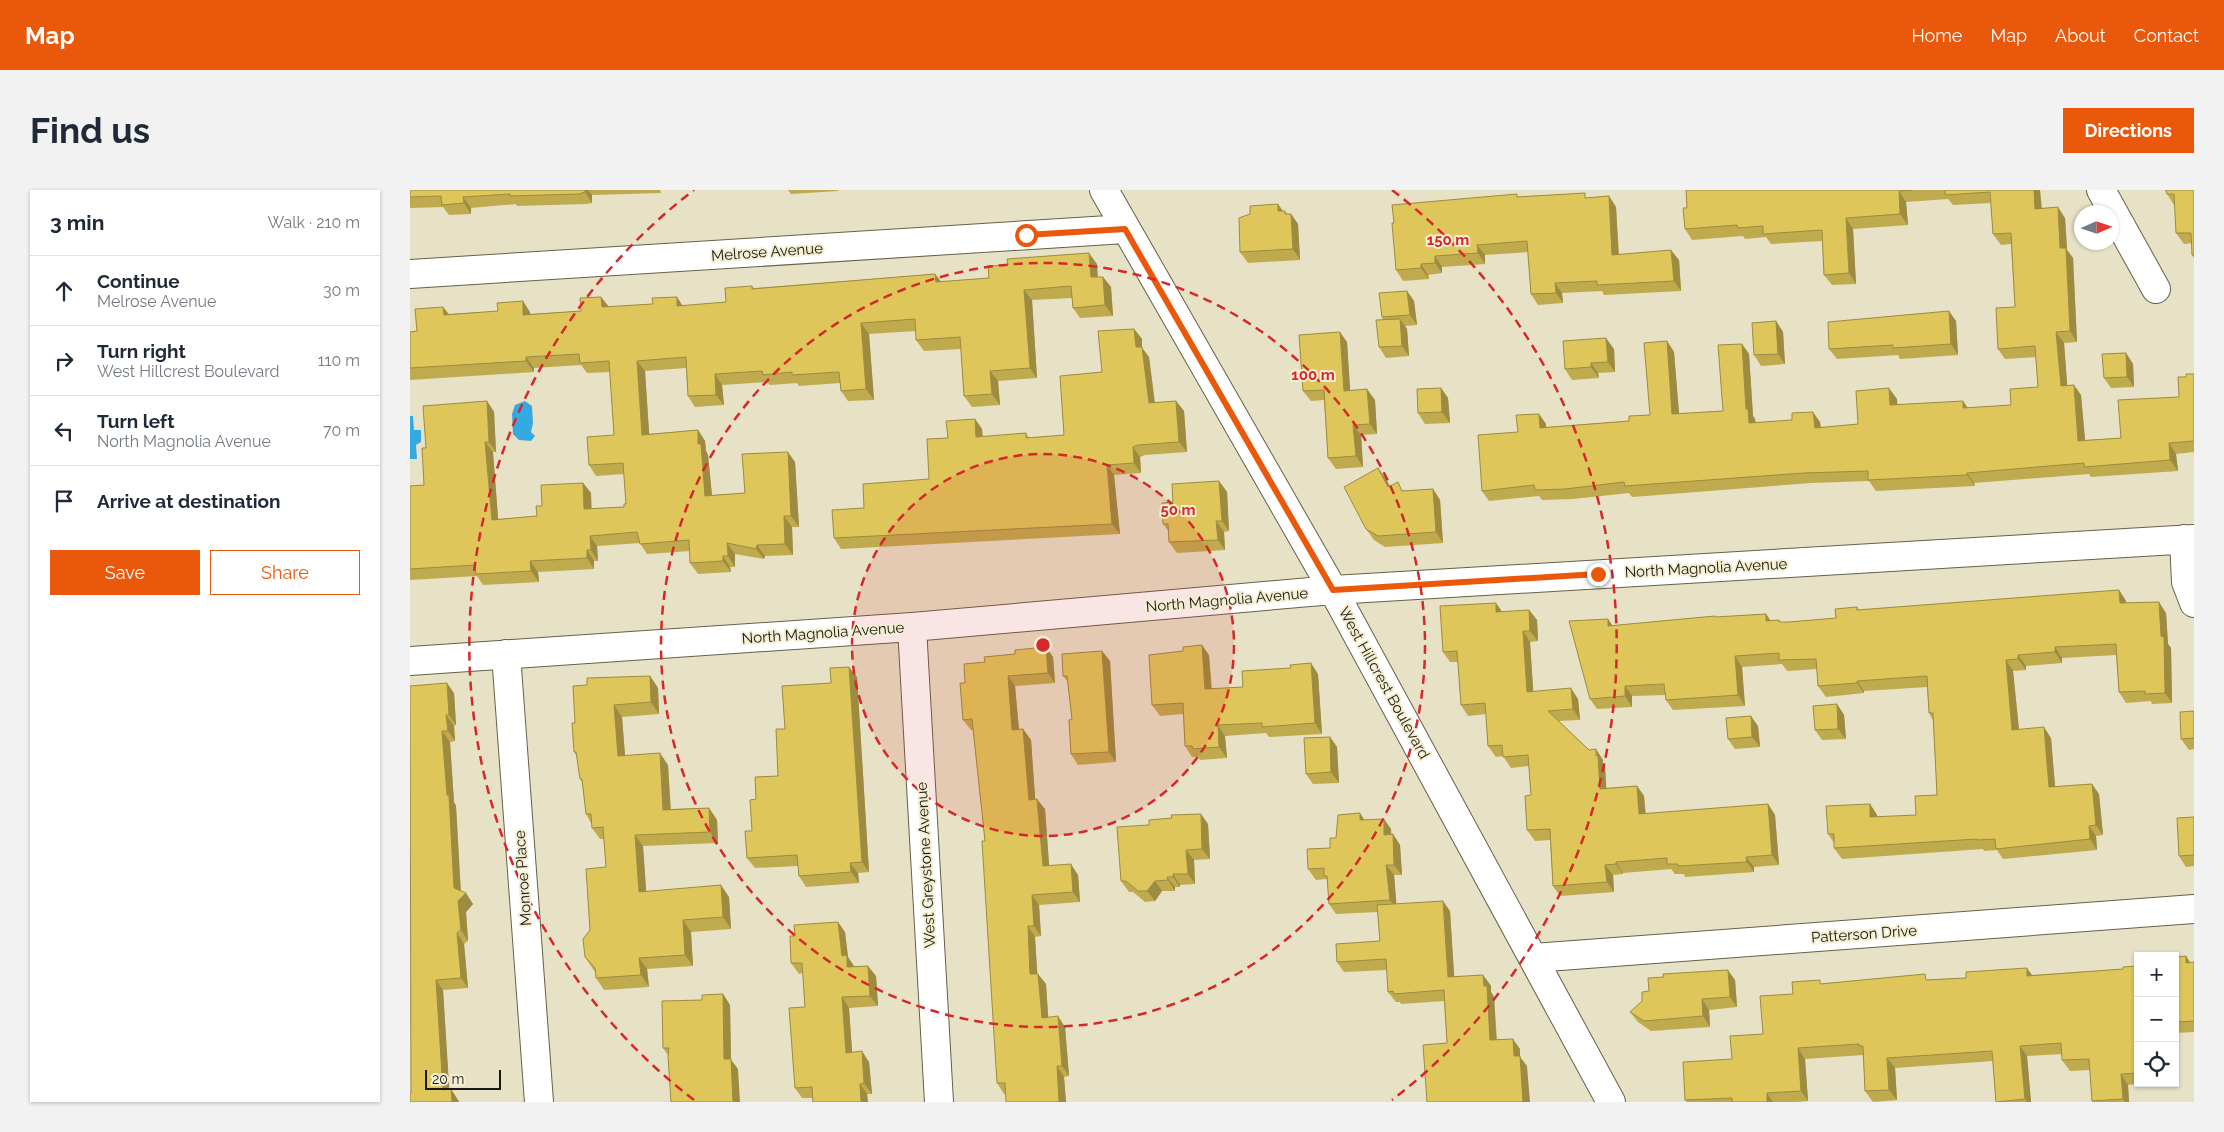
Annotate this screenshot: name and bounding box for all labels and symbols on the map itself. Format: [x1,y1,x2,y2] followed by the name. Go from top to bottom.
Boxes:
[2074,205,2119,250] north arrow
[1015,224,1038,247] route start
[1427,231,1469,249] text: 150 m
[711,239,824,265] street label: Melrose Avenue
[1291,366,1335,384] text: 100 m
[1160,501,1196,519] text: 50 m
[1624,555,1788,581] street label: North Magnolia Avenue
[1587,563,1610,586] route end
[1145,584,1309,616] street label: North Magnolia Avenue
[1335,604,1433,762] street label: West Hillcrest Boulevard
[741,618,905,648] street label: North Magnolia Avenue
[1034,636,1052,654] centre of rings
[913,781,939,949] street label: West Greystone Avenue
[511,829,535,926] street label: Monroe Place
[1811,921,1918,947] street label: Patterson Drive
[425,1067,501,1090] scale bar

